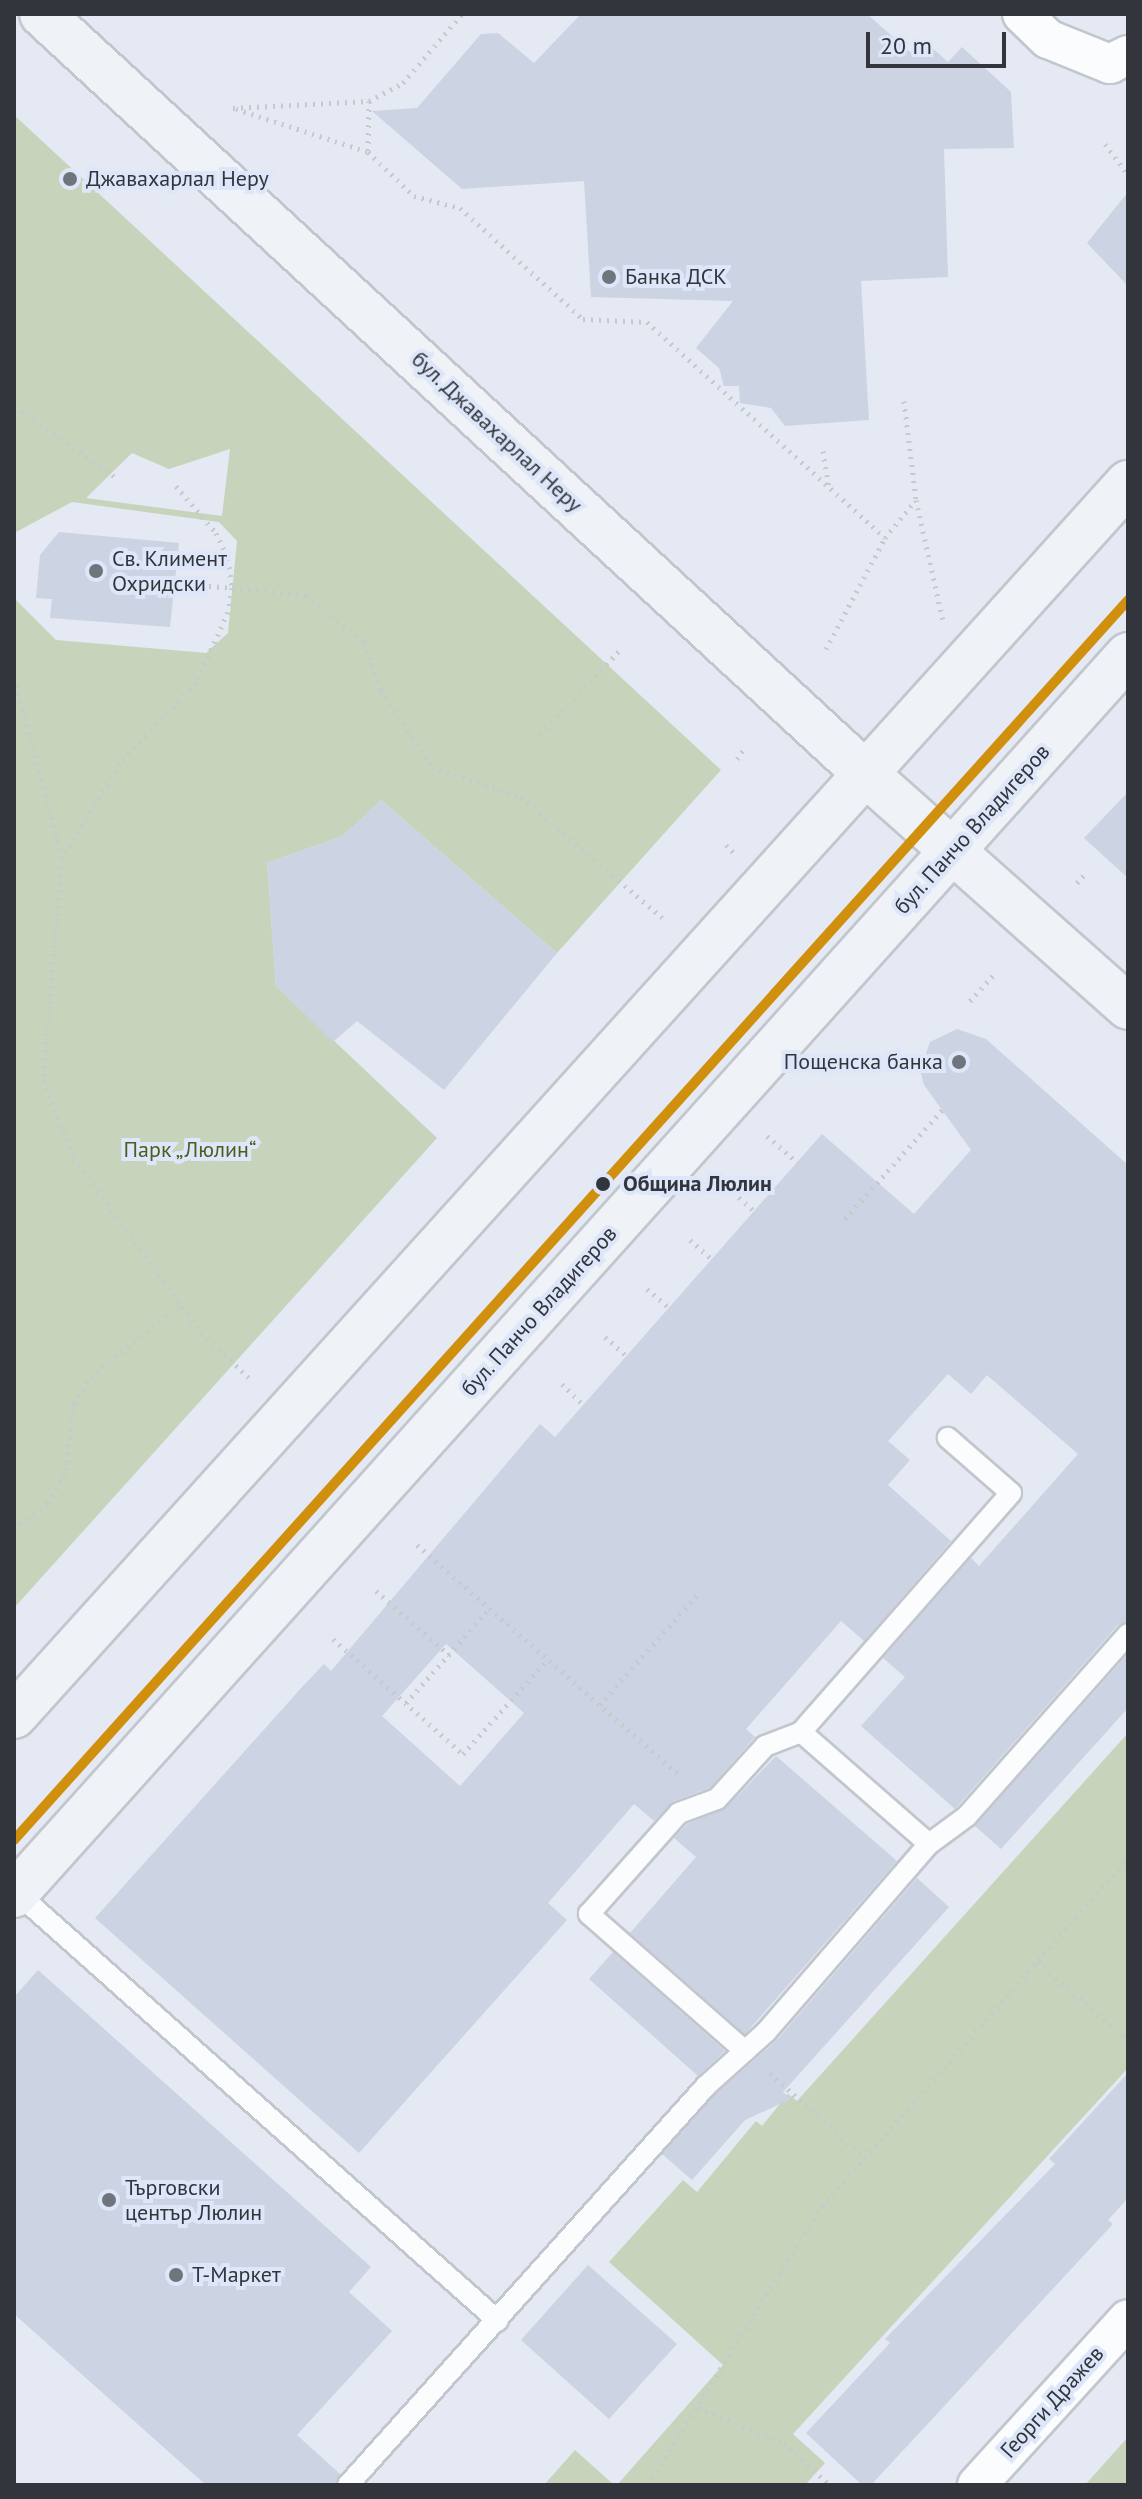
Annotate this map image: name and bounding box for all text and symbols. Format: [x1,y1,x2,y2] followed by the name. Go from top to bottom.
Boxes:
[870,16,1010,66] scale bar
[880,30,932,61] text: 20 m
[86,166,269,192] place label: Джавахарлал Неру
[61,170,79,188] marker: Джавахарлал Неру
[625,264,727,290] place label: Банка ДСК
[600,268,618,286] marker: Банка ДСК
[405,345,589,519] street label: бул. Джавахарлал Неру
[112,545,229,596] place label: Св. Климент Охридски
[87,562,105,580] marker: Св. Климент Охридски
[888,738,1056,920] street label: бул. Панчо Владигеров
[784,1049,943,1075] place label: Пощенска банка
[950,1053,968,1071] marker: Пощенска банка
[123,1137,257,1163] park label: Парк „Люлин“
[590,1171,616,1197] marker: Община Люлин
[623,1171,772,1197] place label: Община Люлин
[455,1220,623,1402] street label: бул. Панчо Владигеров
[125,2174,262,2226] place label: Търговски център Люлин
[100,2191,118,2209] marker: Търговски център Люлин
[192,2262,281,2288] place label: Т-Маркет
[167,2266,185,2284] marker: Т-Маркет
[995,2340,1109,2464] street label: Георги Дражев

